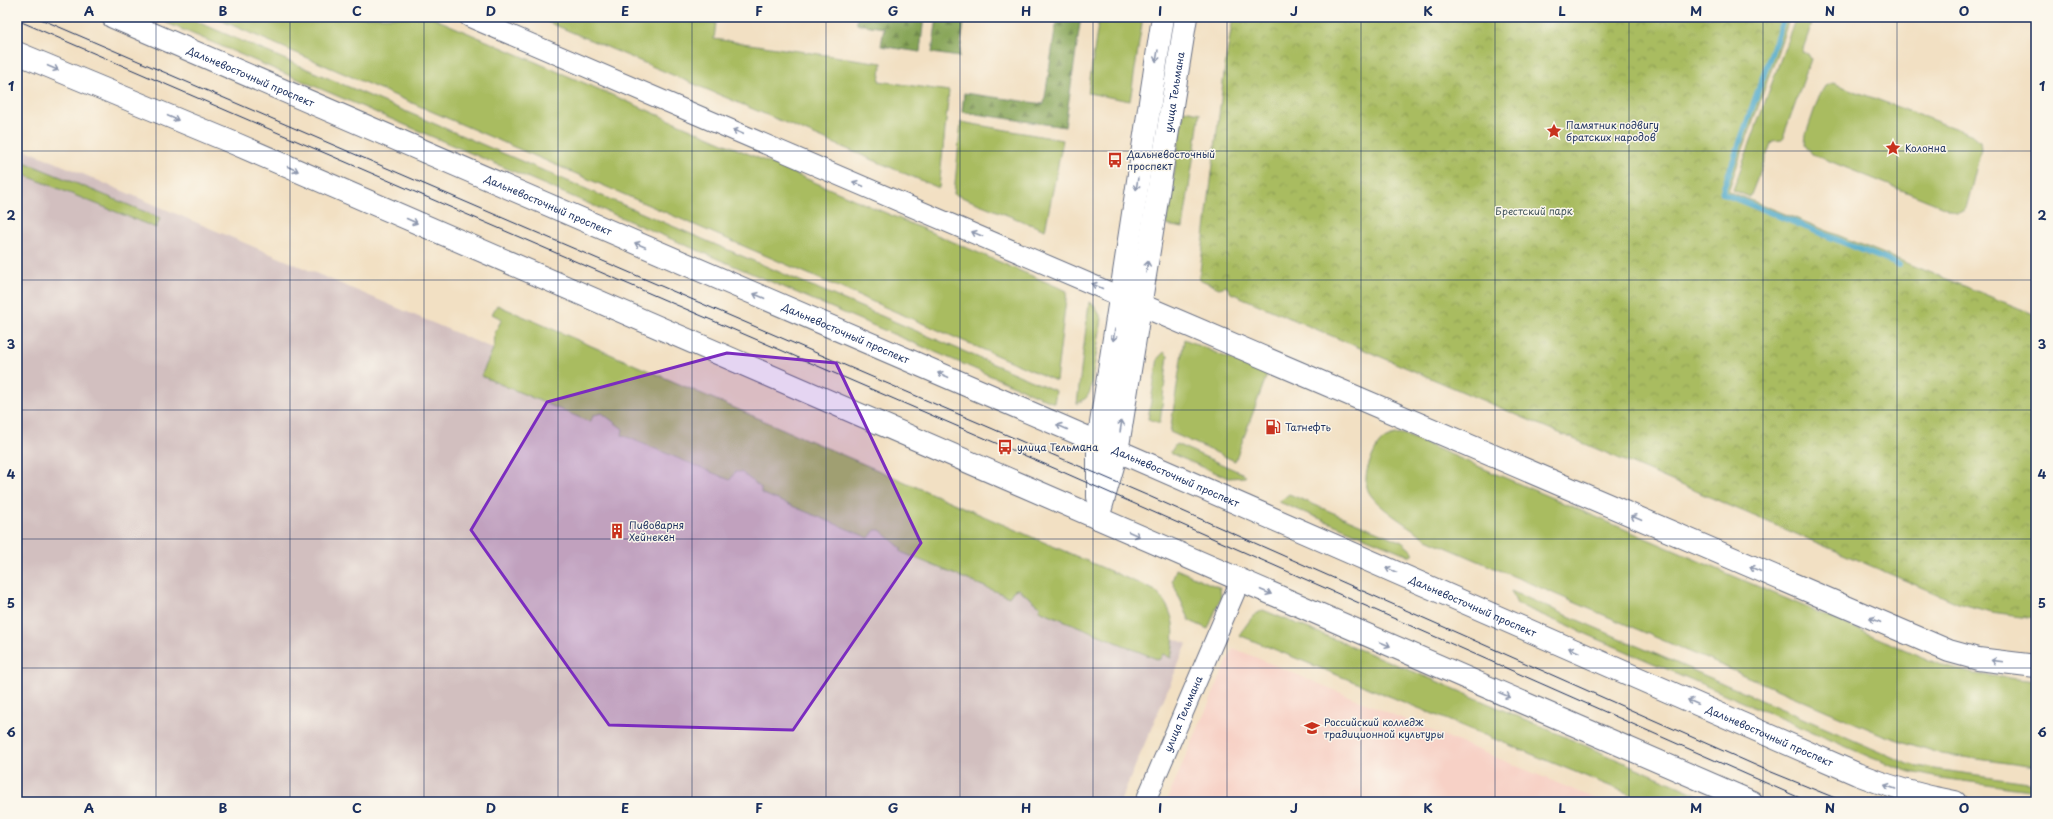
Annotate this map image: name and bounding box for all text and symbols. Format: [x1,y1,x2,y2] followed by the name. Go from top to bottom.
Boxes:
[84,1,94,20] text: A
[219,1,228,20] text: B
[352,1,362,20] text: C
[486,1,496,20] text: D
[621,1,629,20] text: E
[755,1,763,20] text: F
[888,1,898,20] text: G
[1021,1,1031,20] text: H
[1158,1,1162,20] text: I
[1290,1,1298,20] text: J
[1423,1,1433,20] text: K
[1558,1,1566,20] text: L
[1690,1,1702,20] text: M
[1825,1,1835,20] text: N
[1959,1,1969,20] text: O
[184,42,317,110] street label: Дальневосточный проспект
[1153,49,1161,62] one-way arrow
[1160,50,1187,133] street label: улица Тельмана
[47,64,59,72] one-way arrow
[8,76,14,95] text: 1
[2039,76,2045,95] text: 1
[167,114,179,122] one-way arrow
[1566,117,1659,144] place label: Памятник подвигу братских народов
[1545,122,1563,140] place icon: Памятник подвигу братских народов
[733,128,745,136] one-way arrow
[1884,139,1902,157] place icon: Колонна
[1905,140,1947,155] place label: Колонна
[1126,146,1215,173] place label: Дальневосточный проспект
[1106,151,1124,169] bus stop icon: Дальневосточный проспект
[286,166,298,173] one-way arrow
[482,170,615,238] street label: Дальневосточный проспект
[1133,177,1141,190] one-way arrow
[852,179,864,187] one-way arrow
[1495,203,1573,218] park label: Брестский парк
[6,205,16,224] text: 2
[2037,205,2047,224] text: 2
[405,217,417,225] one-way arrow
[972,230,984,238] one-way arrow
[634,240,646,248] one-way arrow
[1143,261,1151,274] one-way arrow
[1091,282,1103,289] one-way arrow
[754,292,766,299] one-way arrow
[779,298,912,367] street label: Дальневосточный проспект
[1110,328,1118,341] one-way arrow
[7,334,16,353] text: 3
[2038,334,2047,353] text: 3
[937,371,949,379] one-way arrow
[1264,418,1282,436] fuel station icon: Татнефть
[1285,419,1332,434] place label: Татнефть
[1118,420,1126,433] one-way arrow
[1057,423,1069,430] one-way arrow
[996,438,1014,456] bus stop icon: улица Тельмана
[1017,439,1099,454] place label: улица Тельмана
[1109,441,1242,510] street label: Дальневосточный проспект
[7,464,16,483] text: 4
[2038,464,2047,483] text: 4
[1630,514,1642,521] one-way arrow
[629,517,684,544] place label: Пивоварня Хейнекен
[608,522,626,540] building icon: Пивоварня Хейнекен
[1128,531,1140,538] one-way arrow
[1750,565,1762,572] one-way arrow
[1386,566,1398,573] one-way arrow
[1406,571,1539,640] street label: Дальневосточный проспект
[1260,589,1272,596] one-way arrow
[7,593,15,612] text: 5
[2038,593,2046,612] text: 5
[1869,616,1881,623] one-way arrow
[1379,640,1391,648] one-way arrow
[1569,646,1581,653] one-way arrow
[1991,658,2004,665] one-way arrow
[1159,673,1206,754] street label: улица Тельмана
[1498,692,1510,699] one-way arrow
[1688,698,1700,706] one-way arrow
[1703,701,1836,770] street label: Дальневосточный проспект
[1324,714,1444,742] place label: Российский колледж традиционной культуры
[1303,719,1321,737] school or university icon: Российский колледж традиционной культуры
[6,722,16,741] text: 6
[2037,722,2047,741] text: 6
[1885,782,1897,790] one-way arrow
[84,798,94,817] text: A
[219,798,228,817] text: B
[352,798,362,817] text: C
[486,798,496,817] text: D
[621,798,629,817] text: E
[755,798,763,817] text: F
[888,798,898,817] text: G
[1021,798,1031,817] text: H
[1158,798,1162,817] text: I
[1290,798,1298,817] text: J
[1423,798,1433,817] text: K
[1558,798,1566,817] text: L
[1690,798,1702,817] text: M
[1825,798,1835,817] text: N
[1959,798,1969,817] text: O

